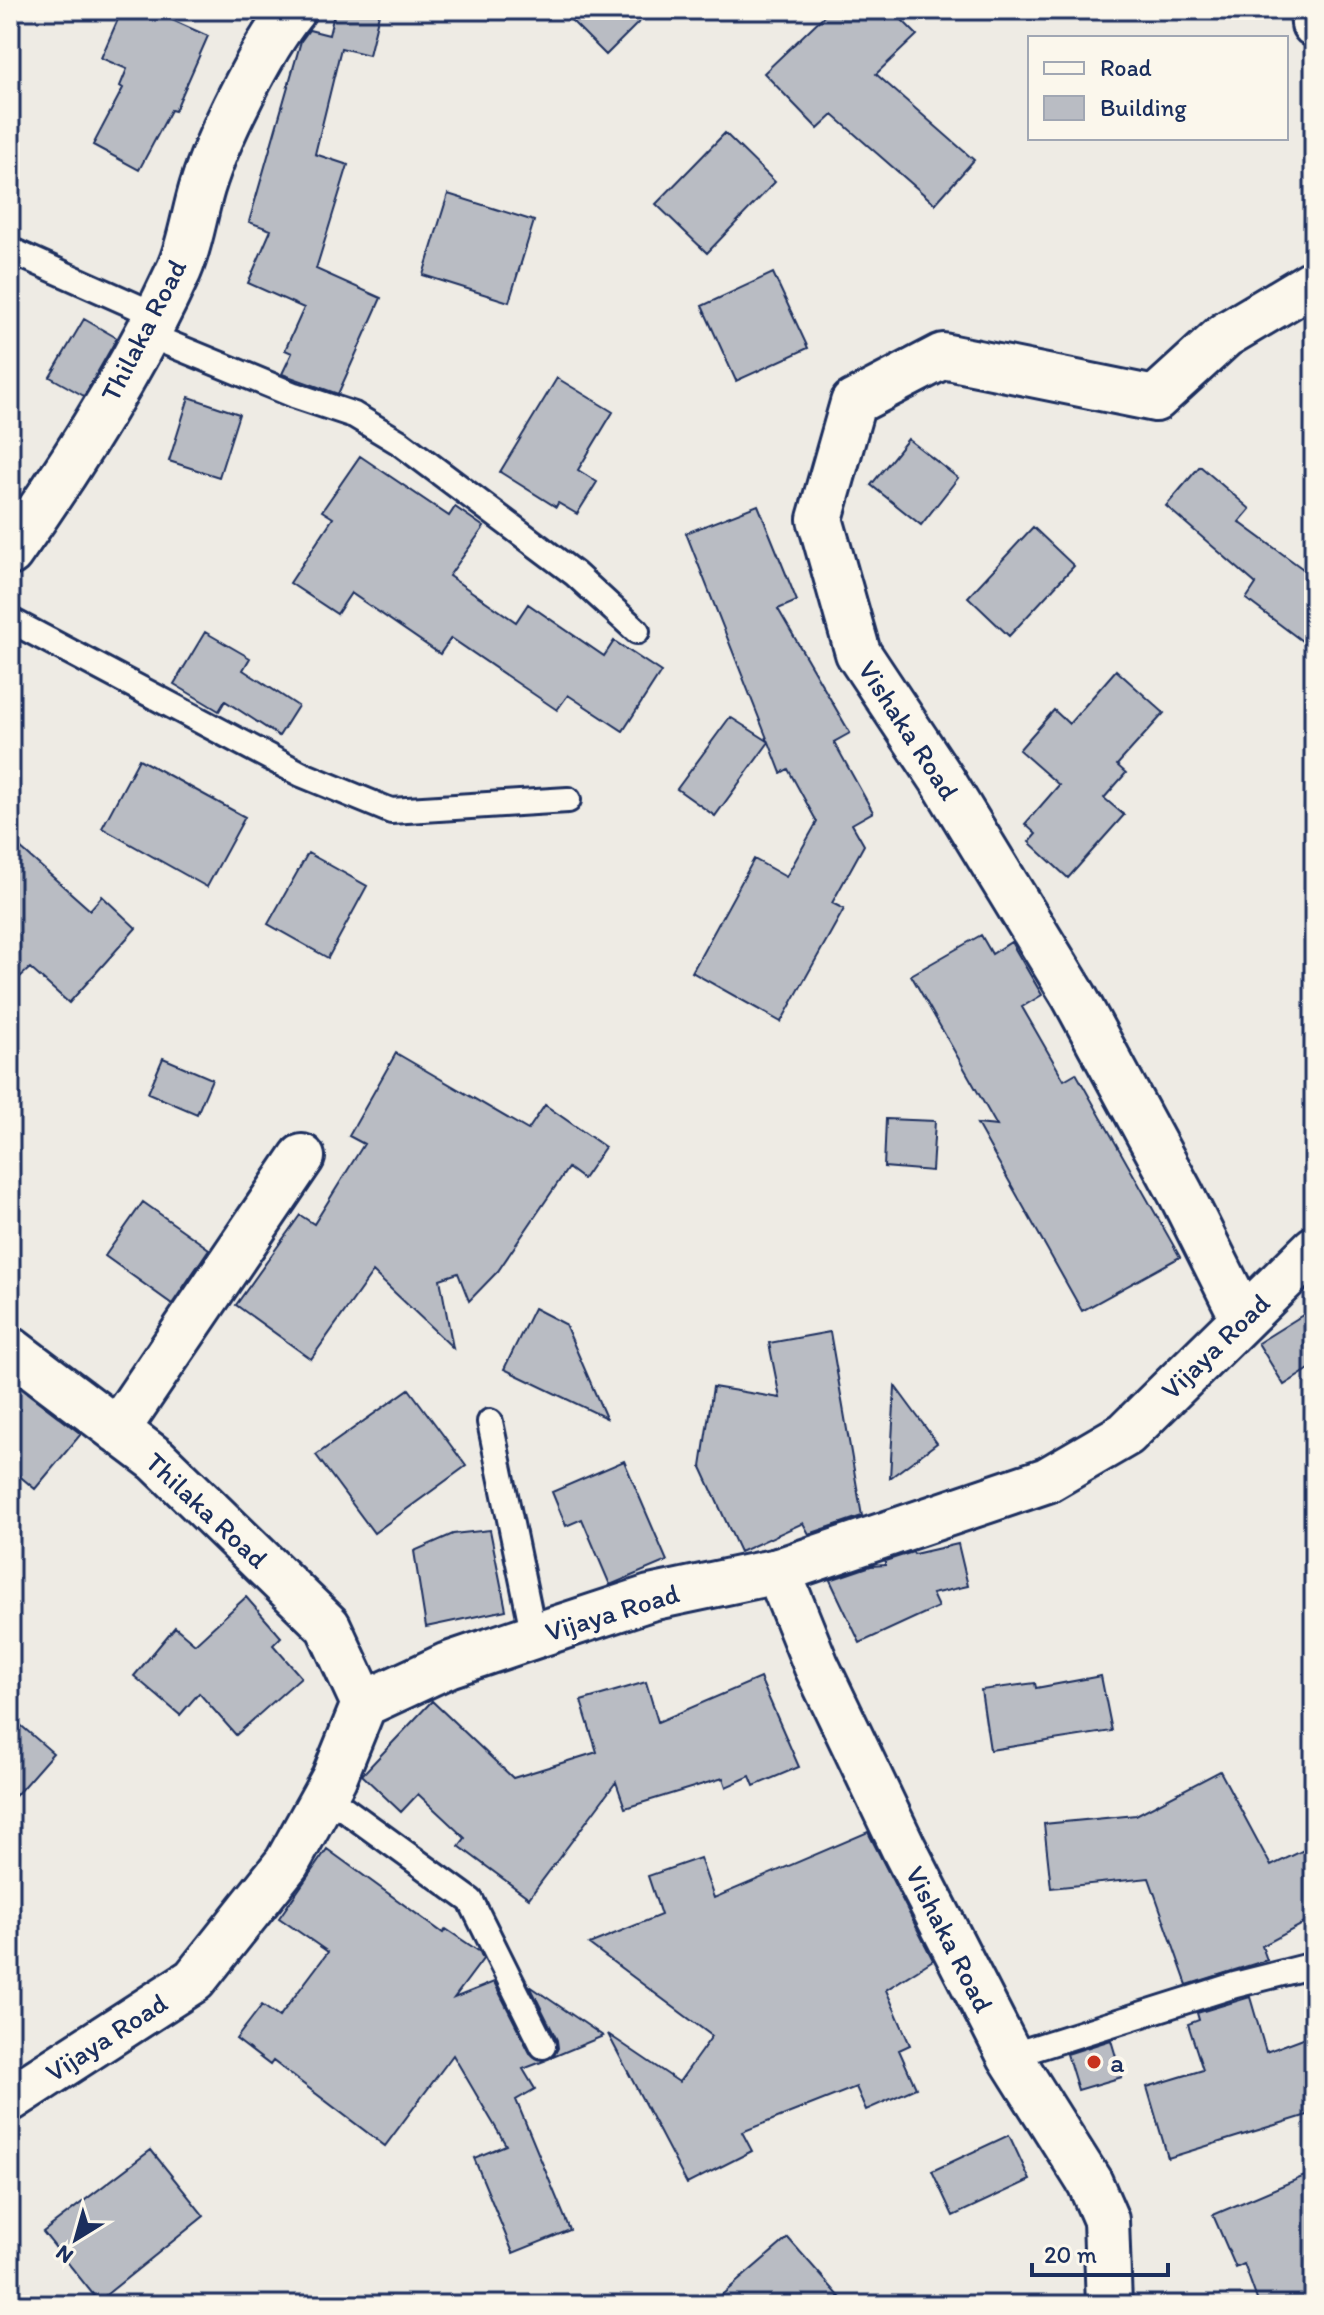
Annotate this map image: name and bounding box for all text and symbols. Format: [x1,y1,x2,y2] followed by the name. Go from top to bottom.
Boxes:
[1028,36,1288,140] legend
[1100,53,1152,82] text: Road
[1100,93,1187,122] text: Building
[93,253,194,407] street label: Thilaka Road
[851,654,967,807] street label: Vishaka Road
[1153,1286,1277,1406] street label: Vijaya Road
[139,1445,276,1576] street label: Thilaka Road
[541,1576,683,1648] street label: Vijaya Road
[899,1860,1002,2018] street label: Vishaka Road
[39,1985,173,2089] street label: Vijaya Road
[1110,2045,1125,2079] place label: a
[1085,2053,1103,2071] marker: a
[36,2199,116,2279] north arrow
[1032,2227,1168,2277] scale bar
[50,2239,78,2270] text: N
[1044,2240,1097,2269] text: 20 m

